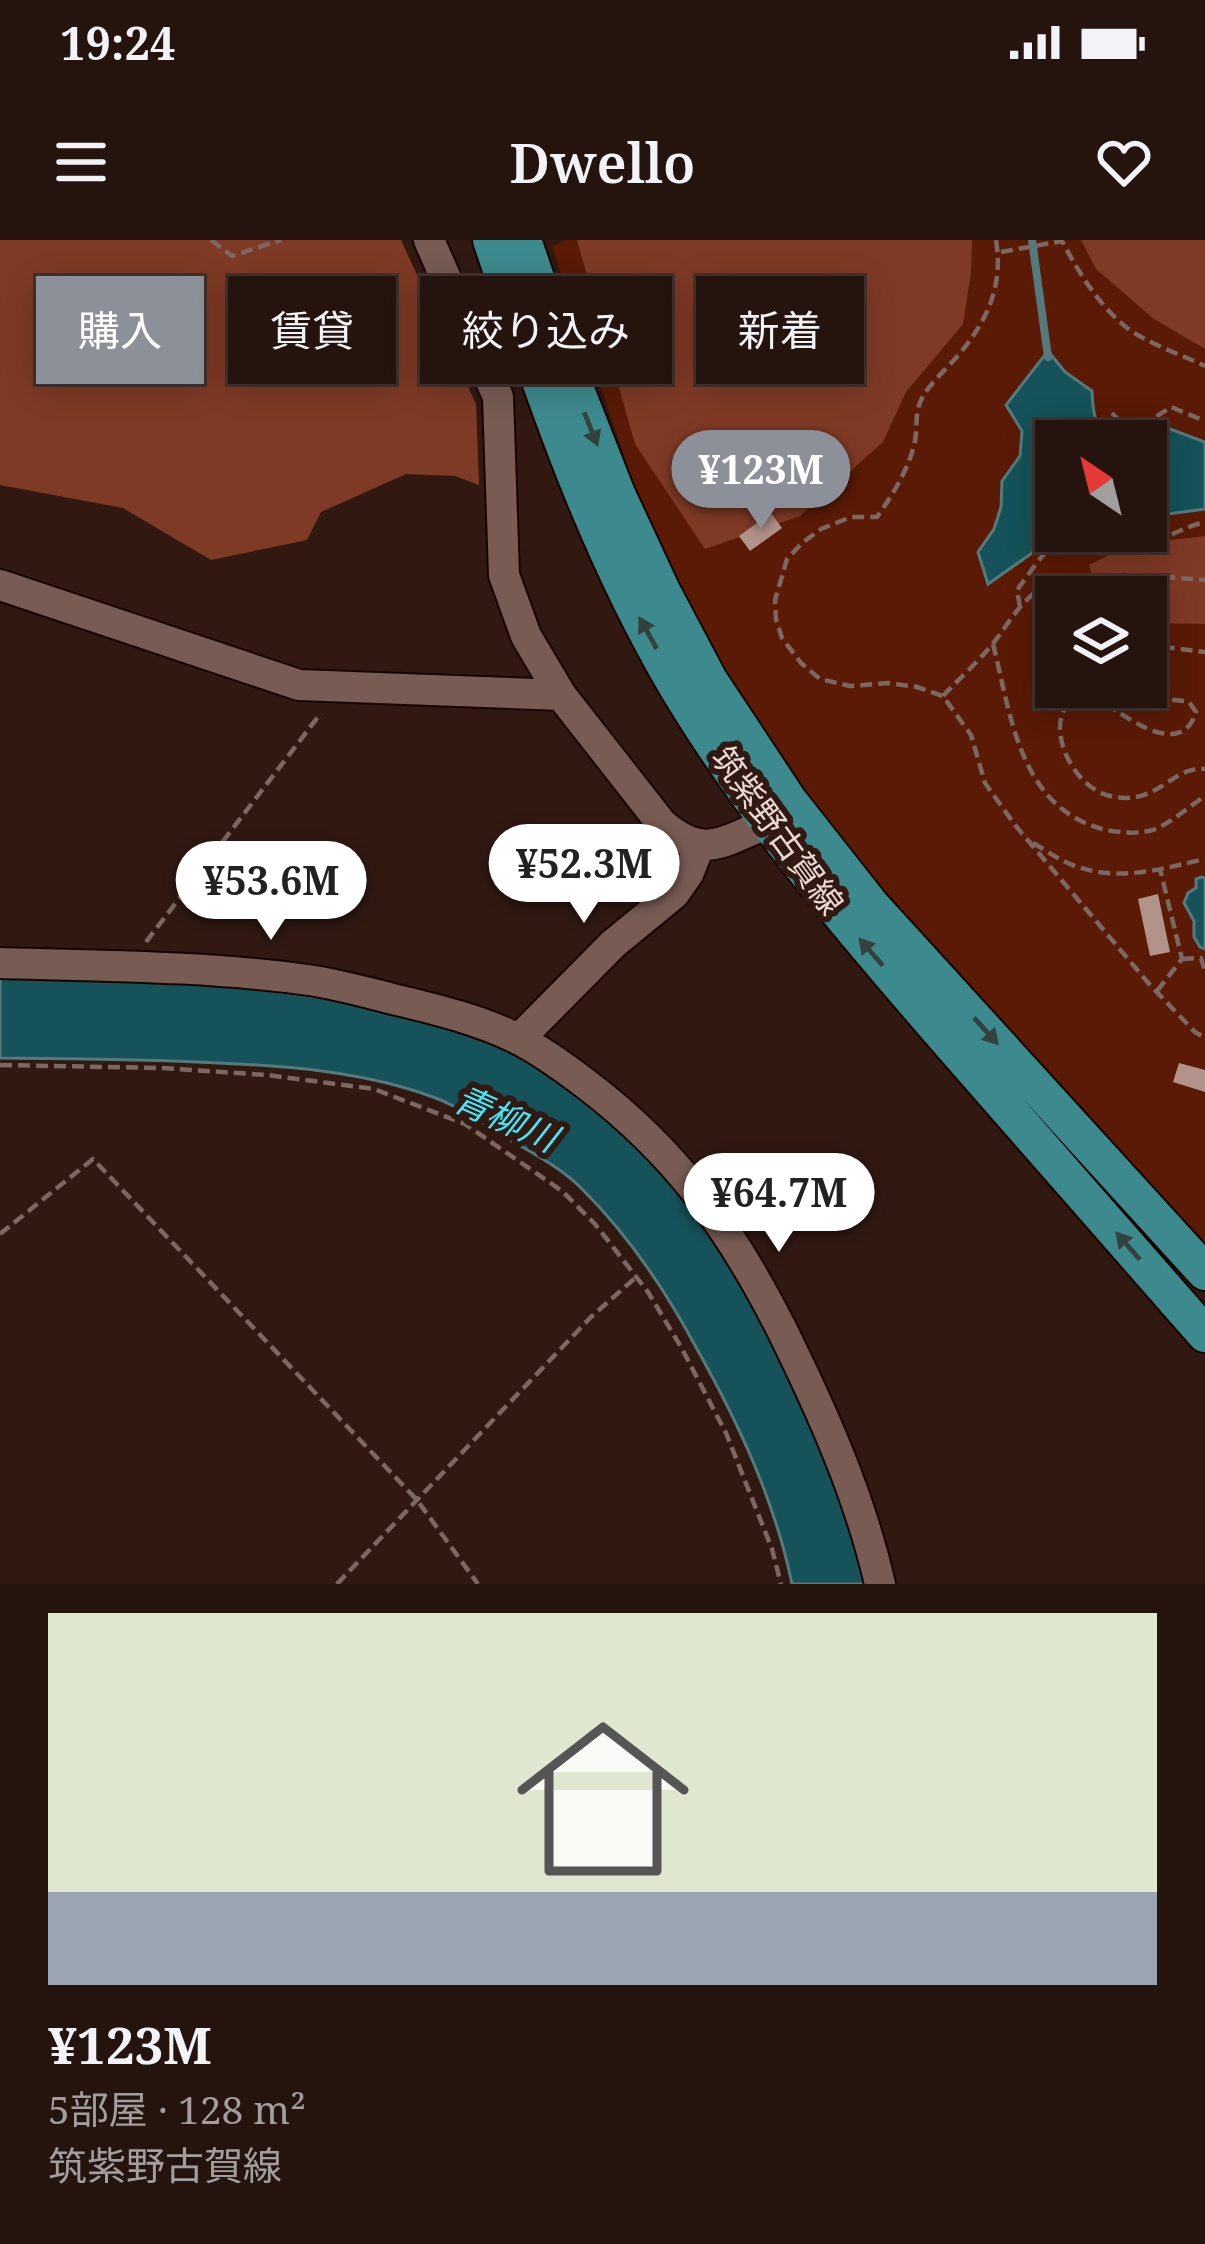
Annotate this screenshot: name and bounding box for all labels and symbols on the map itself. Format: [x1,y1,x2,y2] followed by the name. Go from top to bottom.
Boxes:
[583,412,602,448] one-way arrow
[1035,420,1167,552] north arrow
[677,430,845,532] pin: ¥123M
[638,616,659,651] one-way arrow
[702,737,854,923] street label: 筑紫野古賀線
[486,824,682,926] pin: ¥52.3M
[173,841,369,943] pin: ¥53.6M
[858,938,885,967] one-way arrow
[972,1017,1000,1046] one-way arrow
[447,1074,569,1164] water label: 青柳川
[681,1153,877,1255] pin: ¥64.7M
[1115,1231,1142,1261] one-way arrow

